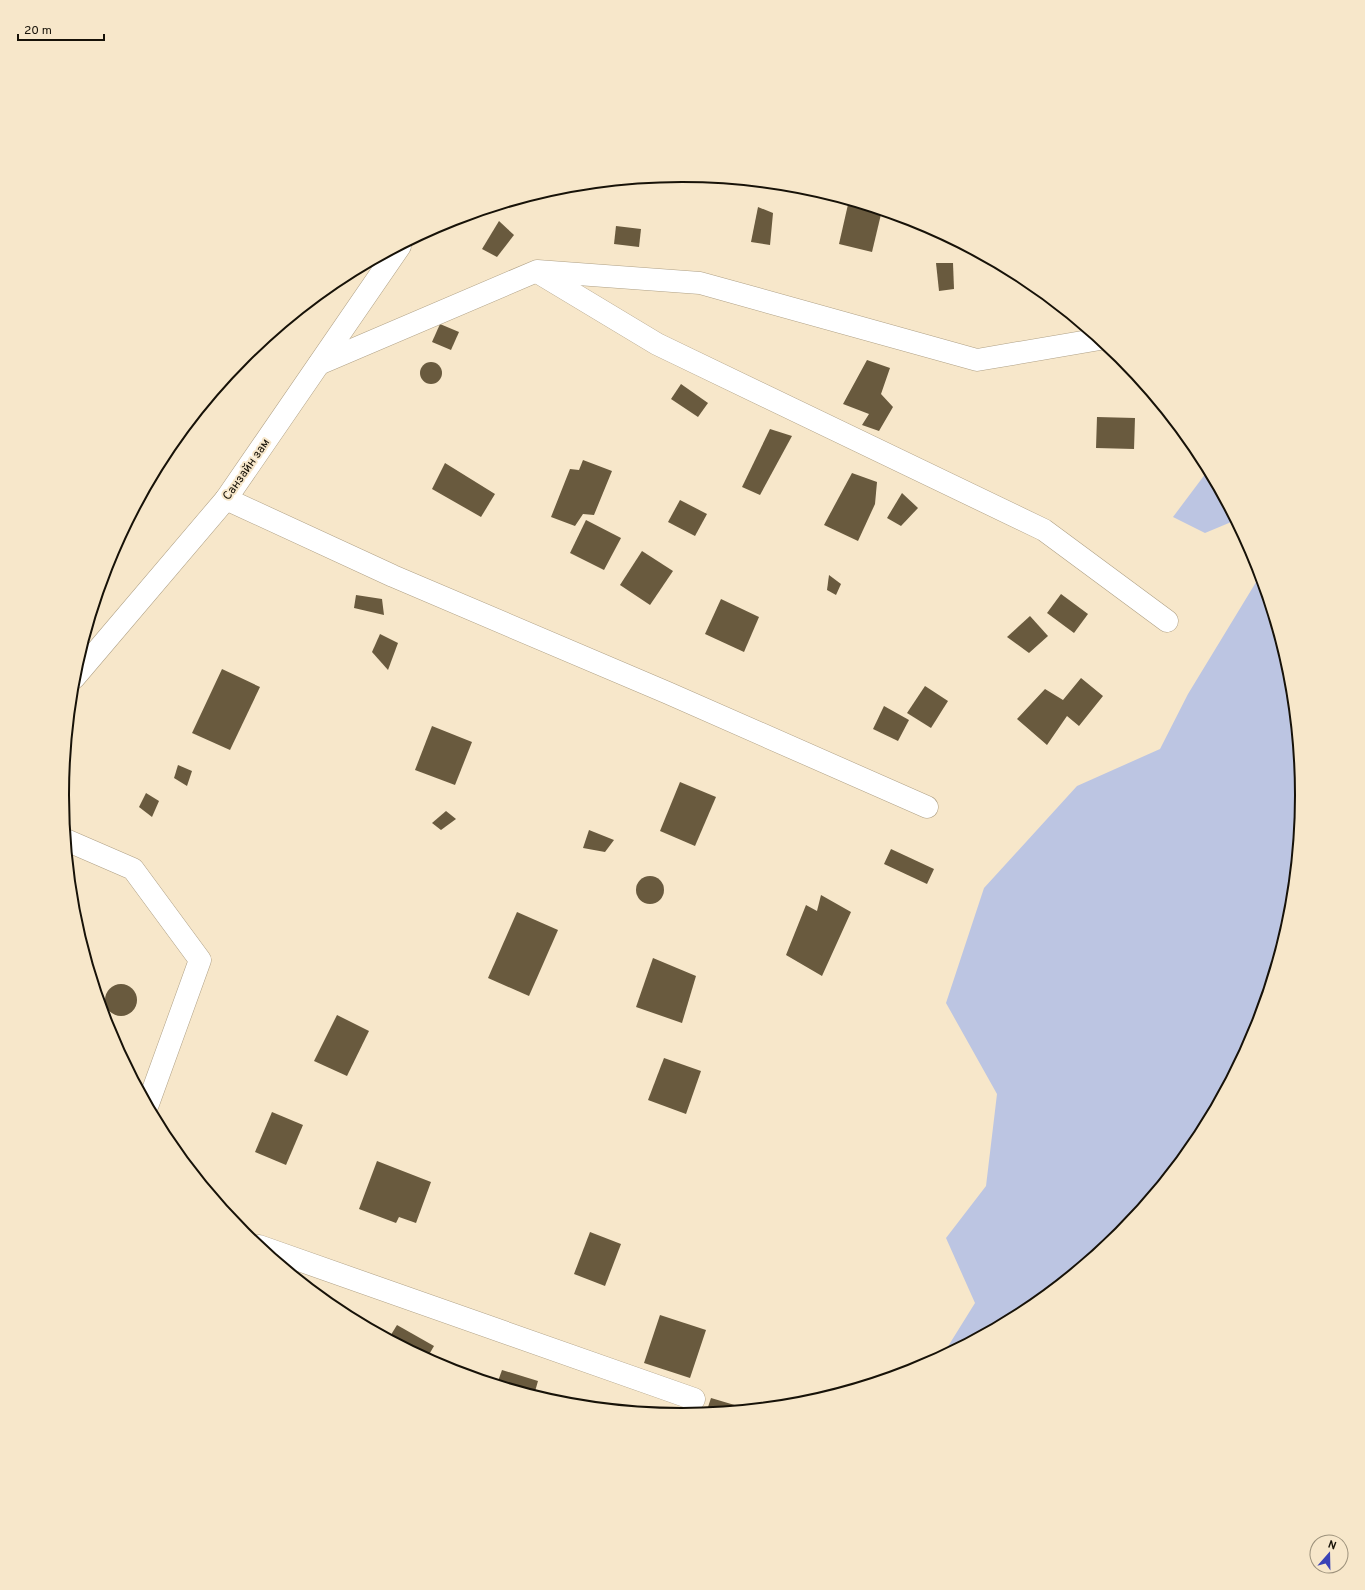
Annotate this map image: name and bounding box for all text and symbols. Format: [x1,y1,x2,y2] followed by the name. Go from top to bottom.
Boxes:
[18,16,104,42] scale bar
[24,23,52,39] text: 20 m
[220,435,274,504] street label: Санзайн зам
[1309,1534,1349,1574] north arrow
[1326,1538,1338,1553] text: N

